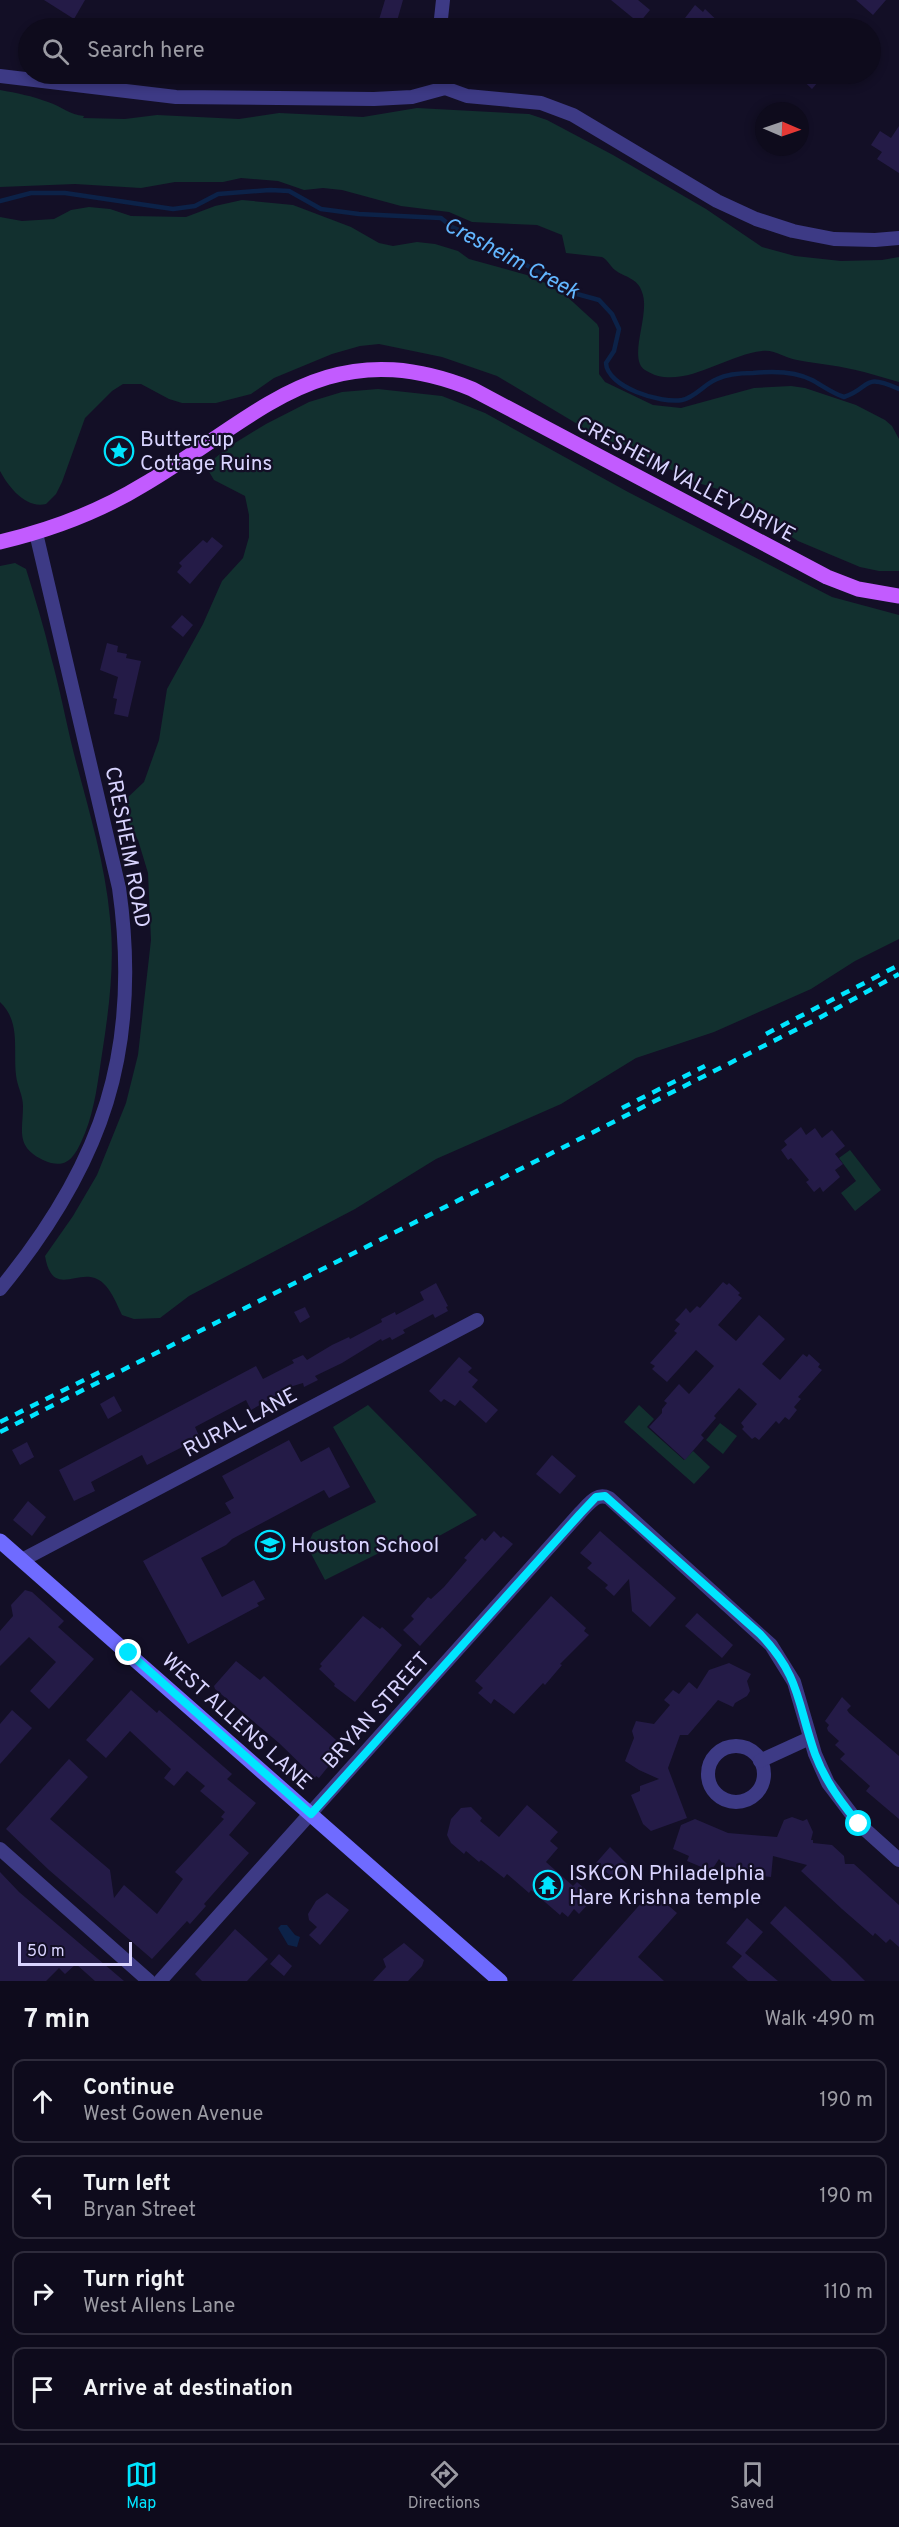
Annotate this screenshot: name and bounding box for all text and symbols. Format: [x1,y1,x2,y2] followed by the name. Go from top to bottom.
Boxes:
[18,18,881,84] search box
[39,35,72,68] icon: search
[87,38,205,65] text: Search here
[755,102,809,156] north arrow
[438,212,584,307] water label: Cresheim Creek
[571,411,800,550] street label: CRESHEIM VALLEY DRIVE
[140,427,272,478] place label: Buttercup Cottage Ruins
[103,435,135,467] place icon: Buttercup Cottage Ruins
[98,764,155,930] street label: CRESHEIM ROAD
[179,1382,302,1465] street label: RURAL LANE
[254,1529,286,1561] school or university icon: Houston School
[291,1533,439,1560] place label: Houston School
[115,1639,141,1665] route end
[318,1647,437,1775] street label: BRYAN STREET
[155,1648,317,1797] street label: WEST ALLENS LANE
[845,1810,871,1836] route start
[569,1861,765,1912] place label: ISKCON Philadelphia Hare Krishna temple
[532,1869,564,1901] temple icon: ISKCON Philadelphia Hare Krishna temple
[18,1939,132,1966] scale bar
[27,1942,65,1962] text: 50 m
[24,2004,90,2037] text: 7 min
[765,2007,875,2033] text: Walk · 490 m
[83,2075,174,2102] text: Continue
[26,2085,59,2118] icon: ahead
[819,2088,873,2114] text: 190 m
[83,2102,263,2128] text: West Gowen Avenue
[83,2171,171,2198] text: Turn left
[26,2181,59,2214] icon: left
[819,2184,873,2210] text: 190 m
[83,2198,196,2224] text: Bryan Street
[83,2267,185,2294] text: Turn right
[26,2277,59,2310] icon: right
[824,2280,873,2306] text: 110 m
[83,2294,235,2320] text: West Allens Lane
[26,2373,59,2406] icon: arrive
[83,2376,293,2403] text: Arrive at destination
[125,2458,158,2514] tab: Map
[408,2458,480,2514] tab: Directions
[730,2458,774,2514] tab: Saved

